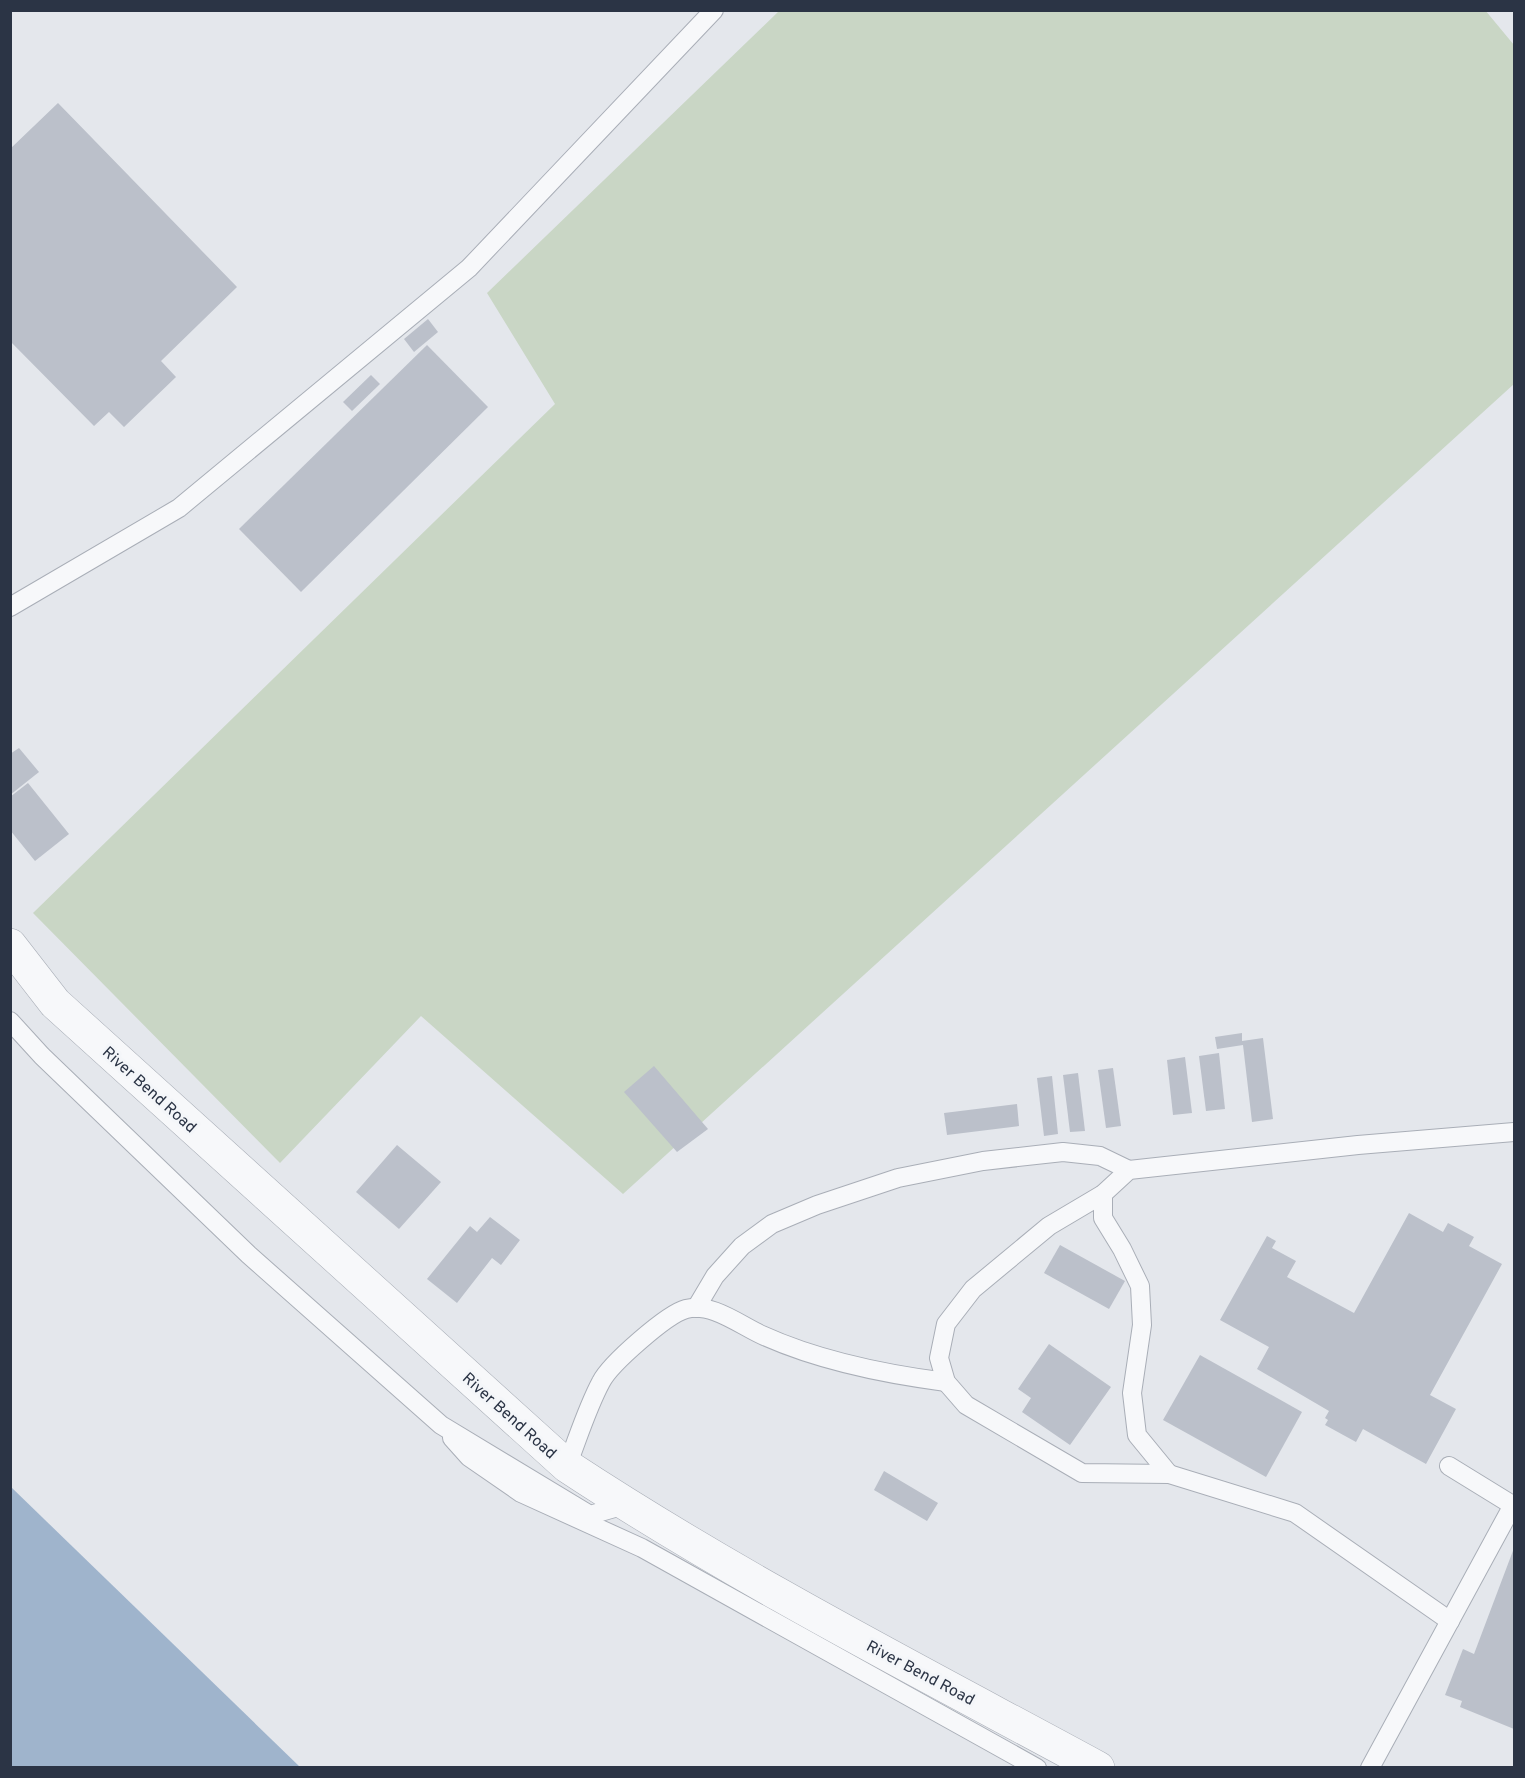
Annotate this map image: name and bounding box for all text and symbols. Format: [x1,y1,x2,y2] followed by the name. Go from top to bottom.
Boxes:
[97,1043,200,1138] street label: River Bend Road
[457,1369,560,1464] street label: River Bend Road
[862,1637,978,1711] street label: River Bend Road

